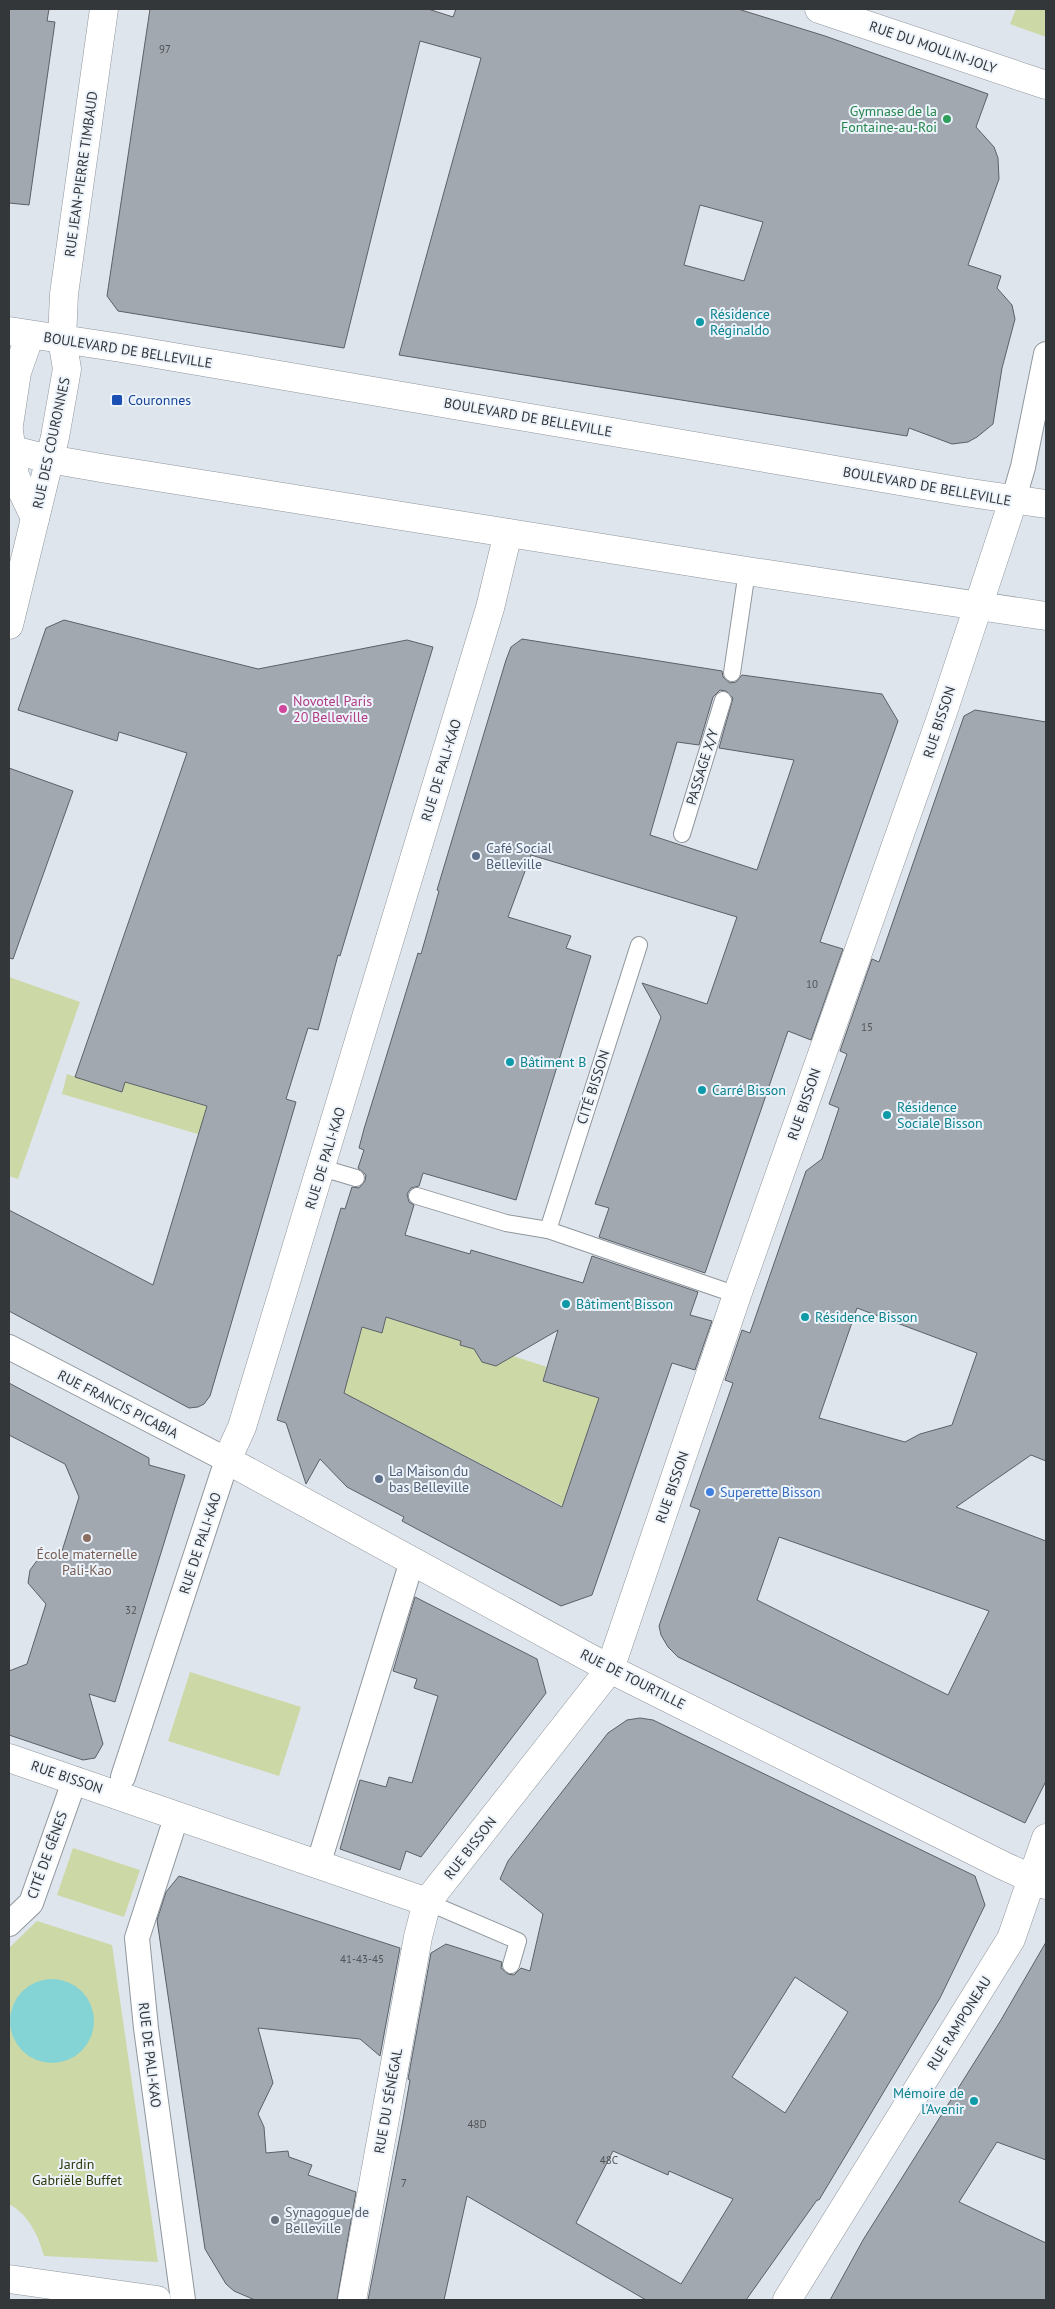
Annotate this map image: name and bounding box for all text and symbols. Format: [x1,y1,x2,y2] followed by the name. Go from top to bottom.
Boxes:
[867,17,999,77] street label: RUE DU MOULIN-JOLY
[159,42,171,56] house number: 97
[60,90,102,258] street label: RUE JEAN-PIERRE TIMBAUD
[841,102,937,136] place label: Gymnase de la Fontaine-au-Roi
[941,113,953,125] marker: Gymnase de la Fontaine-au-Roi
[710,305,770,339] place label: Résidence Réginaldo
[694,316,706,328] marker: Résidence Réginaldo
[42,328,214,372] street label: BOULEVARD DE BELLEVILLE
[28,376,74,510] street label: RUE DES COURONNES
[128,391,191,409] place label: Couronnes
[110,393,124,407] marker: Couronnes
[443,393,613,441] street label: BOULEVARD DE BELLEVILLE
[842,462,1012,510] street label: BOULEVARD DE BELLEVILLE
[919,684,959,760] street label: RUE BISSON
[293,692,372,726] place label: Novotel Paris 20 Belleville
[277,703,289,715] marker: Novotel Paris 20 Belleville
[417,717,465,823] street label: RUE DE PALI-KAO
[682,727,722,807] street label: PASSAGE X/Y
[486,839,552,873] place label: Café Social Belleville
[470,850,482,862] marker: Café Social Belleville
[806,977,818,991] house number: 10
[861,1020,873,1034] house number: 15
[573,1048,613,1126] street label: CITÉ BISSON
[520,1053,586,1071] place label: Bâtiment B
[504,1056,516,1068] marker: Bâtiment B
[783,1066,825,1142] street label: RUE BISSON
[712,1081,786,1099] place label: Carré Bisson
[696,1084,708,1096] marker: Carré Bisson
[897,1098,983,1132] place label: Résidence Sociale Bisson
[301,1105,349,1211] street label: RUE DE PALI-KAO
[881,1109,893,1121] marker: Résidence Sociale Bisson
[576,1295,673,1313] place label: Bâtiment Bisson
[560,1298,572,1310] marker: Bâtiment Bisson
[815,1308,917,1326] place label: Résidence Bisson
[799,1311,811,1323] marker: Résidence Bisson
[55,1366,182,1443] street label: RUE FRANCIS PICABIA
[651,1449,693,1525] street label: RUE BISSON
[389,1462,469,1496] place label: La Maison du bas Belleville
[373,1473,385,1485] marker: La Maison du bas Belleville
[720,1483,821,1501] place label: Superette Bisson
[704,1486,716,1498] marker: Superette Bisson
[175,1490,225,1596] street label: RUE DE PALI-KAO
[81,1532,93,1544] marker: École maternelle Pali-Kao
[37,1545,137,1579] place label: École maternelle Pali-Kao
[125,1603,137,1617] house number: 32
[577,1645,689,1713] street label: RUE DE TOURTILLE
[29,1756,105,1798] street label: RUE BISSON
[23,1809,71,1901] street label: CITÉ DE GÊNES
[440,1813,500,1883] street label: RUE BISSON
[340,1952,384,1966] house number: 41-43-45
[923,1973,995,2073] street label: RUE RAMPONEAU
[135,2001,165,2109] street label: RUE DE PALI-KAO
[370,2047,406,2155] street label: RUE DU SÉNÉGAL
[893,2084,964,2118] place label: Mémoire de l’Avenir
[968,2095,980,2107] marker: Mémoire de l’Avenir
[467,2117,487,2131] house number: 48D
[600,2153,618,2167] house number: 48C
[32,2155,122,2189] park label: Jardin Gabriële Buffet
[401,2176,407,2190] house number: 7
[285,2203,369,2237] place label: Synagogue de Belleville
[269,2214,281,2226] marker: Synagogue de Belleville

